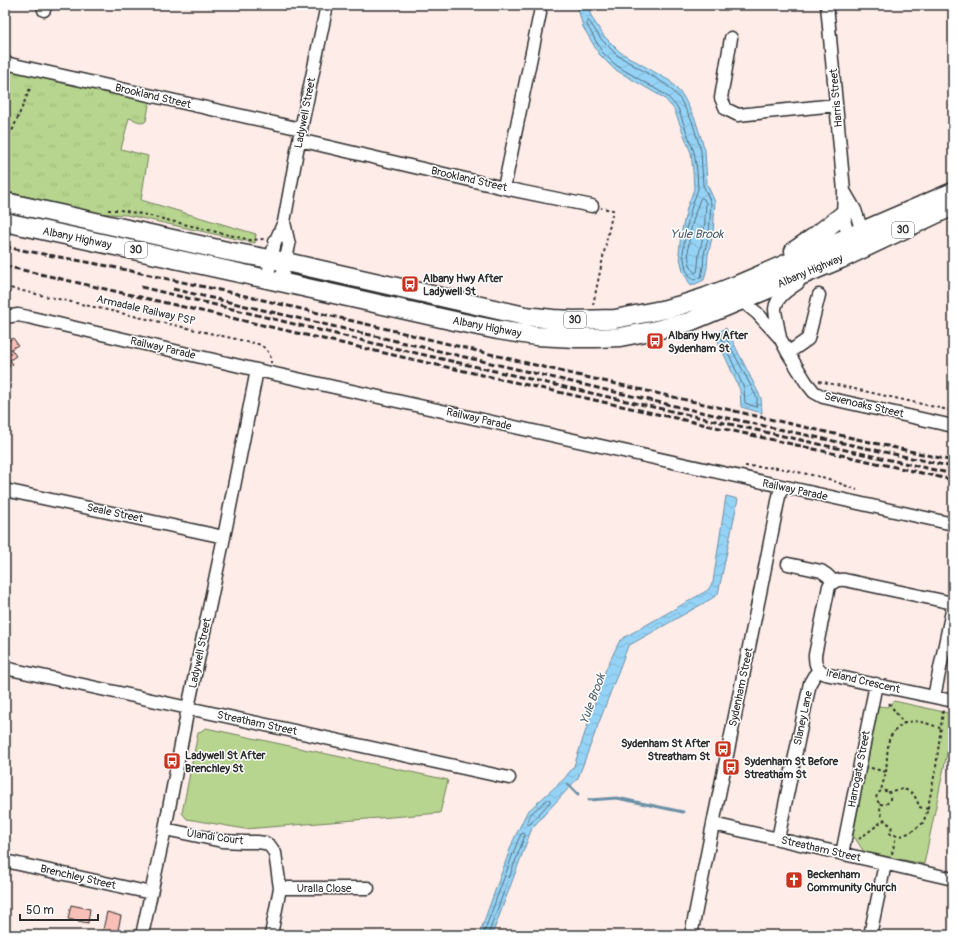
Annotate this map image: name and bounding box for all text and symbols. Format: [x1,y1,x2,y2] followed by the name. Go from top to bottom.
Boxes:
[827,67,845,128] street label: Harris Street
[292,76,318,149] street label: Ladywell Street
[114,81,193,111] street label: Brookland Street
[430,164,509,194] street label: Brookland Street
[892,222,914,238] road number: 30
[41,224,113,252] street label: Albany Highway
[671,227,724,242] water label: Yule Brook
[125,242,147,258] road number: 30
[775,251,845,291] street label: Albany Highway
[423,272,504,298] place label: Albany Hwy After Ladywell St
[400,274,420,294] bus stop icon: Albany Hwy After Ladywell St
[95,292,197,328] street label: Armadale Railway PSP
[564,312,586,328] road number: 30
[451,314,523,340] street label: Albany Highway
[668,329,749,355] place label: Albany Hwy After Sydenham St
[645,331,665,351] bus stop icon: Albany Hwy After Sydenham St
[129,334,197,362] street label: Railway Parade
[823,390,906,421] street label: Sevenoaks Street
[445,405,513,433] street label: Railway Parade
[761,477,829,503] street label: Railway Parade
[86,501,145,525] street label: Seale Street
[186,616,214,689] street label: Ladywell Street
[726,646,756,728] street label: Sydenham Street
[825,666,902,696] street label: Ireland Crescent
[577,671,609,726] water label: Yule Brook
[791,689,815,746] street label: Slaney Lane
[216,708,299,738] street label: Streatham Street
[845,729,873,809] street label: Harrogate Street
[621,737,711,763] place label: Sydenham St After Streatham St
[713,739,733,759] bus stop icon: Sydenham St After Streatham St
[185,749,267,775] place label: Ladywell St After Brenchley St
[162,751,182,771] bus stop icon: Ladywell St After Brenchley St
[744,755,839,781] place label: Sydenham St Before Streatham St
[721,757,741,777] bus stop icon: Sydenham St Before Streatham St
[186,827,245,847] street label: Ulandi Court
[780,834,863,865] street label: Streatham Street
[39,862,118,892] street label: Brenchley Street
[807,868,896,894] place label: Beckenham Community Church
[784,870,804,890] church icon: Beckenham Community Church
[297,882,352,895] street label: Uralla Close
[20,896,98,922] scale bar
[26,903,54,918] text: 50 m

